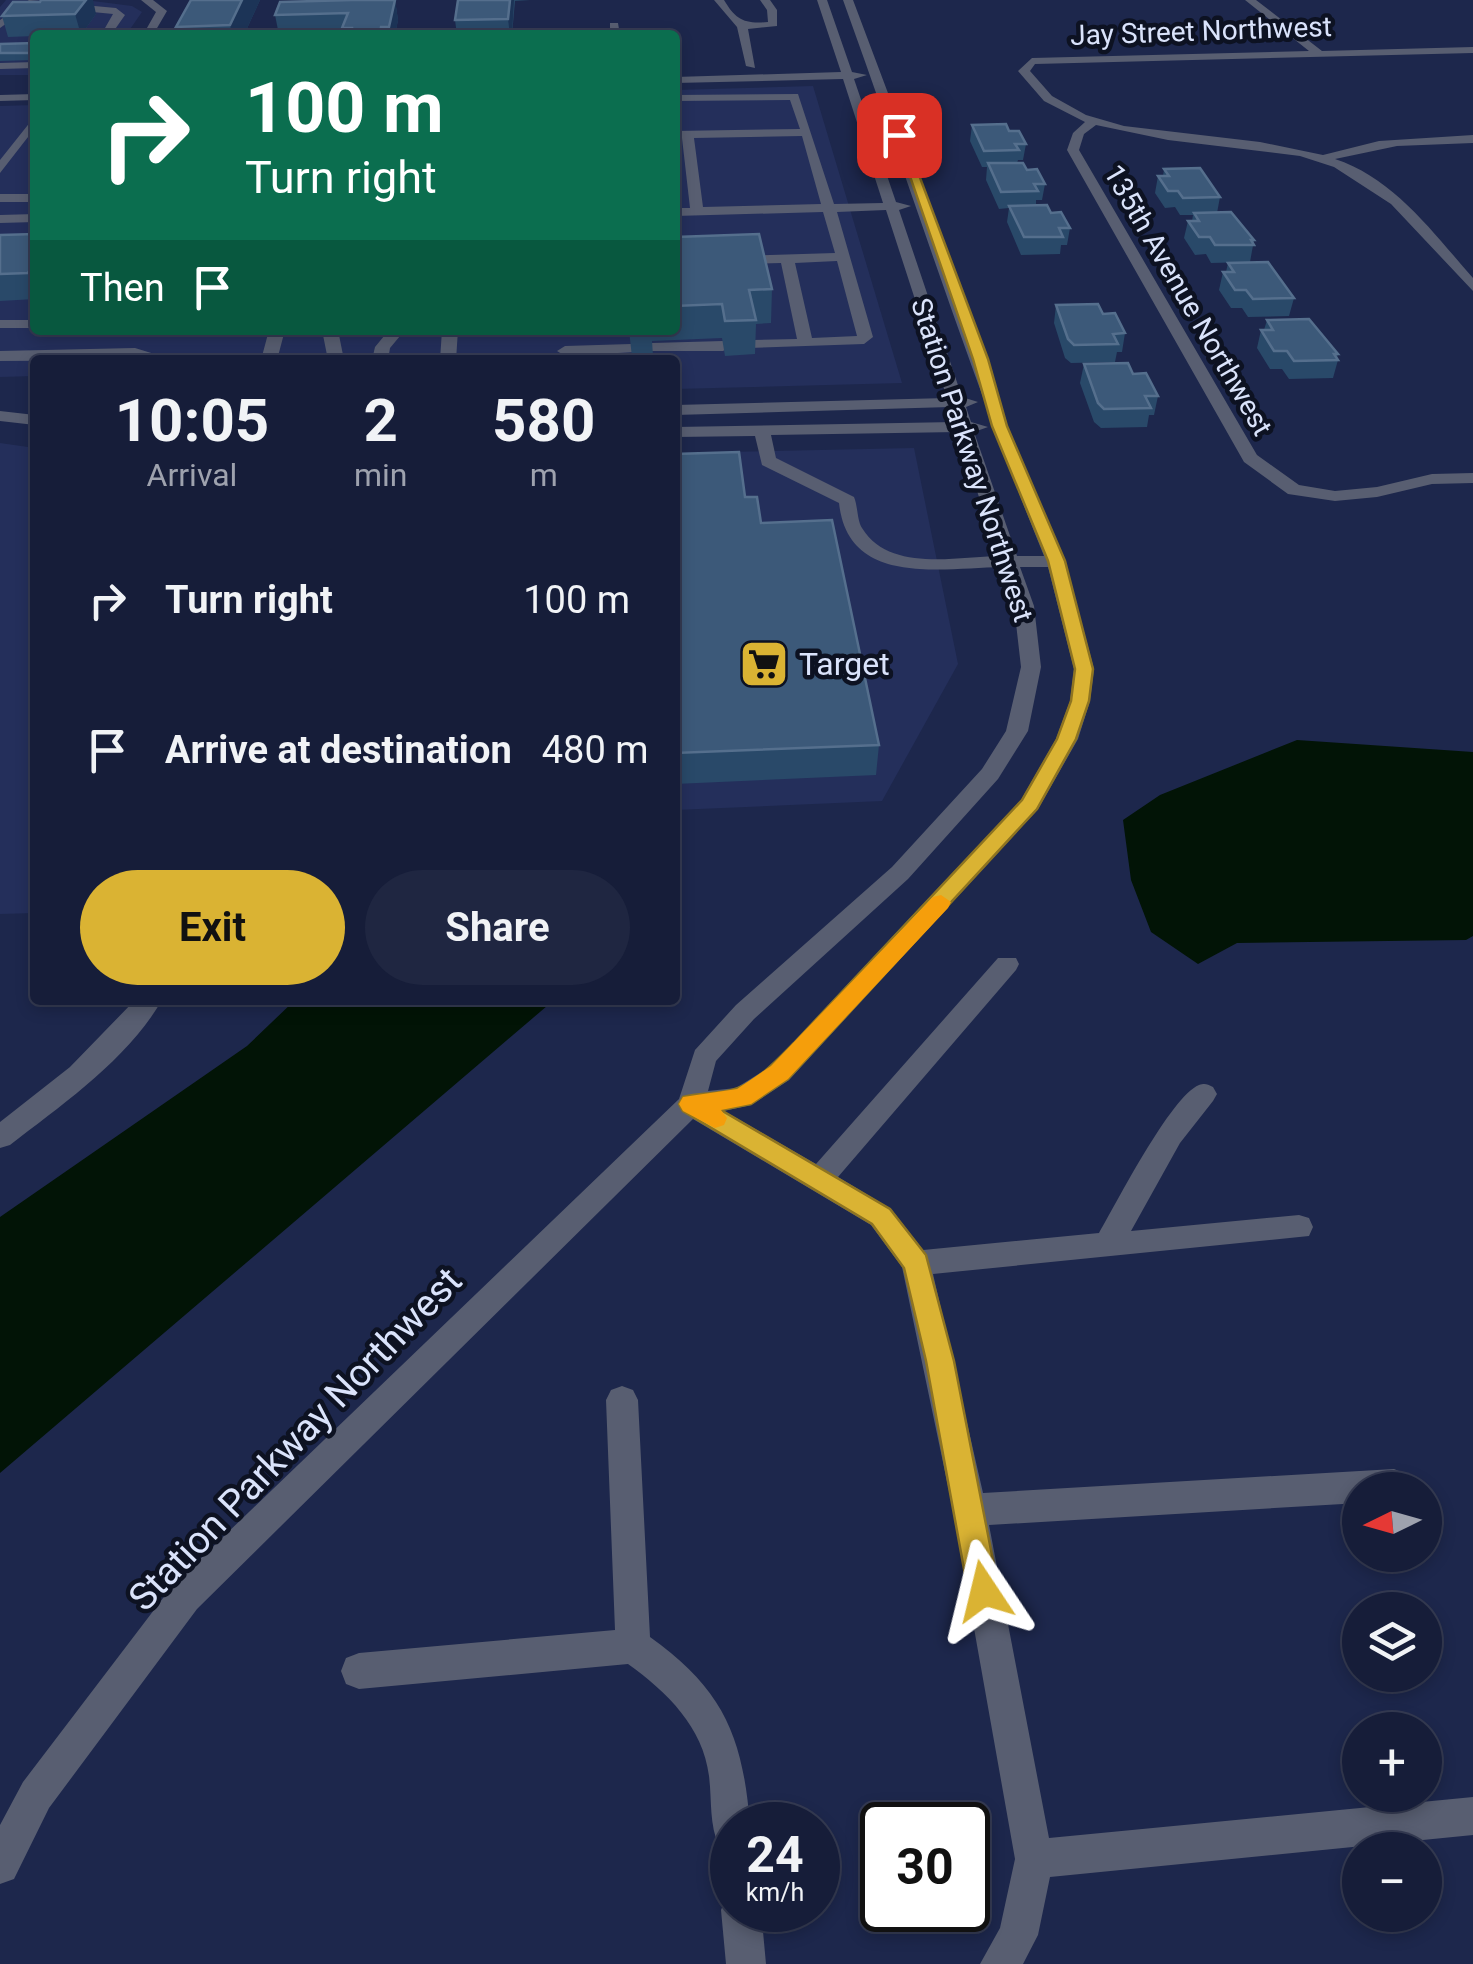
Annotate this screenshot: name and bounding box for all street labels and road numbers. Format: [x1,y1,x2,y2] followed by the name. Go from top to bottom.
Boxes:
[1070,10,1332,52] street label: Jay Street Northwest
[1097,159,1279,441] street label: 135th Avenue Northwest
[904,294,1040,626] street label: Station Parkway Northwest
[120,1259,470,1619] street label: Station Parkway Northwest

